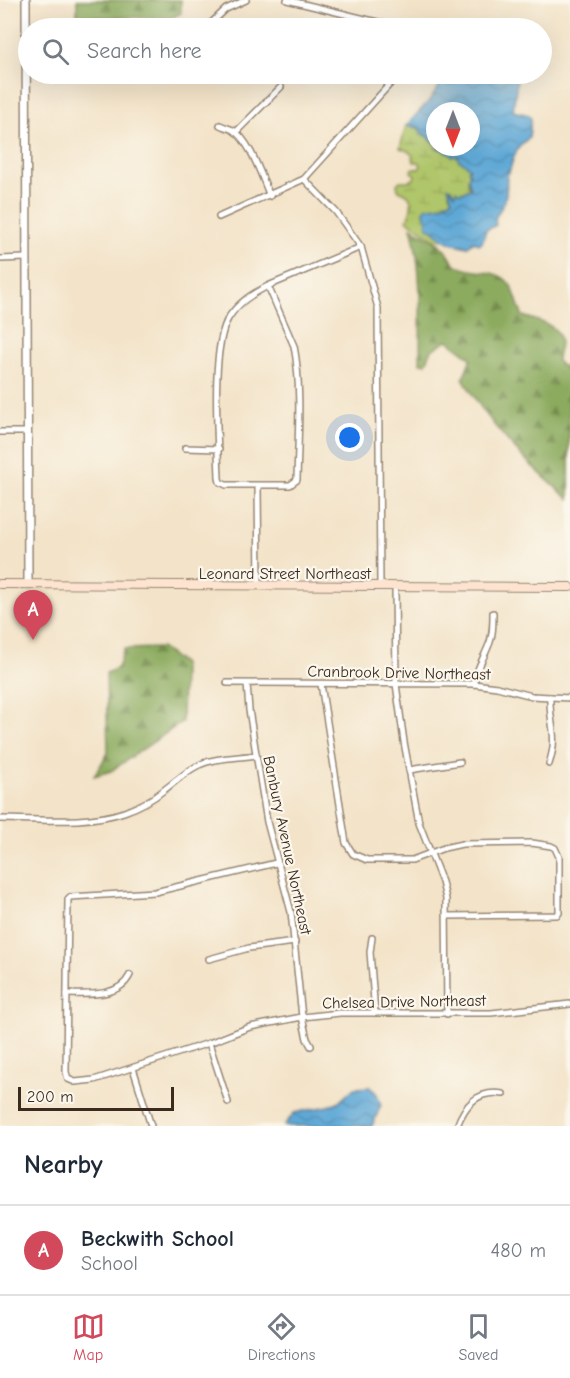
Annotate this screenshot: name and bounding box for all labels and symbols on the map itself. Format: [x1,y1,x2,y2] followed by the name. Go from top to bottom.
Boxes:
[426,102,480,156] north arrow
[335,423,364,452] your location
[199,565,372,583] street label: Leonard Street Northeast
[14,590,52,640] pin: A
[307,662,491,684] street label: Cranbrook Drive Northeast
[259,754,315,937] street label: Banbury Avenue Northeast
[322,992,487,1012] street label: Chelsea Drive Northeast
[18,1084,174,1112] scale bar

